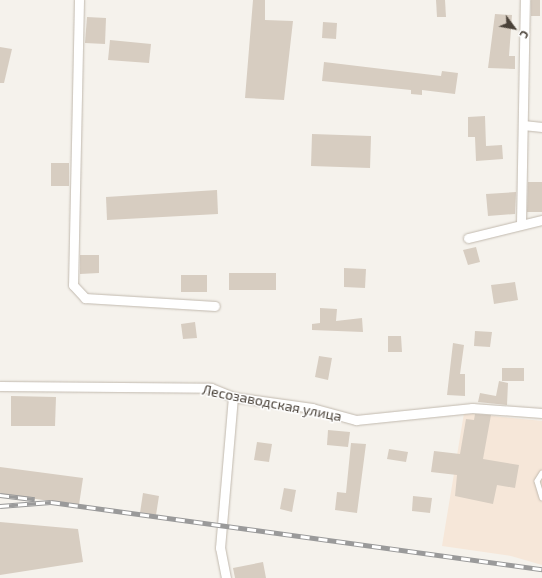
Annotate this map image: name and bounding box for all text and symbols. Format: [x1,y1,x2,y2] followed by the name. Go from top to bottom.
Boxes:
[494,8,534,48] north arrow
[517,28,532,41] text: С
[201,381,343,425] street label: Лесозаводская улица

